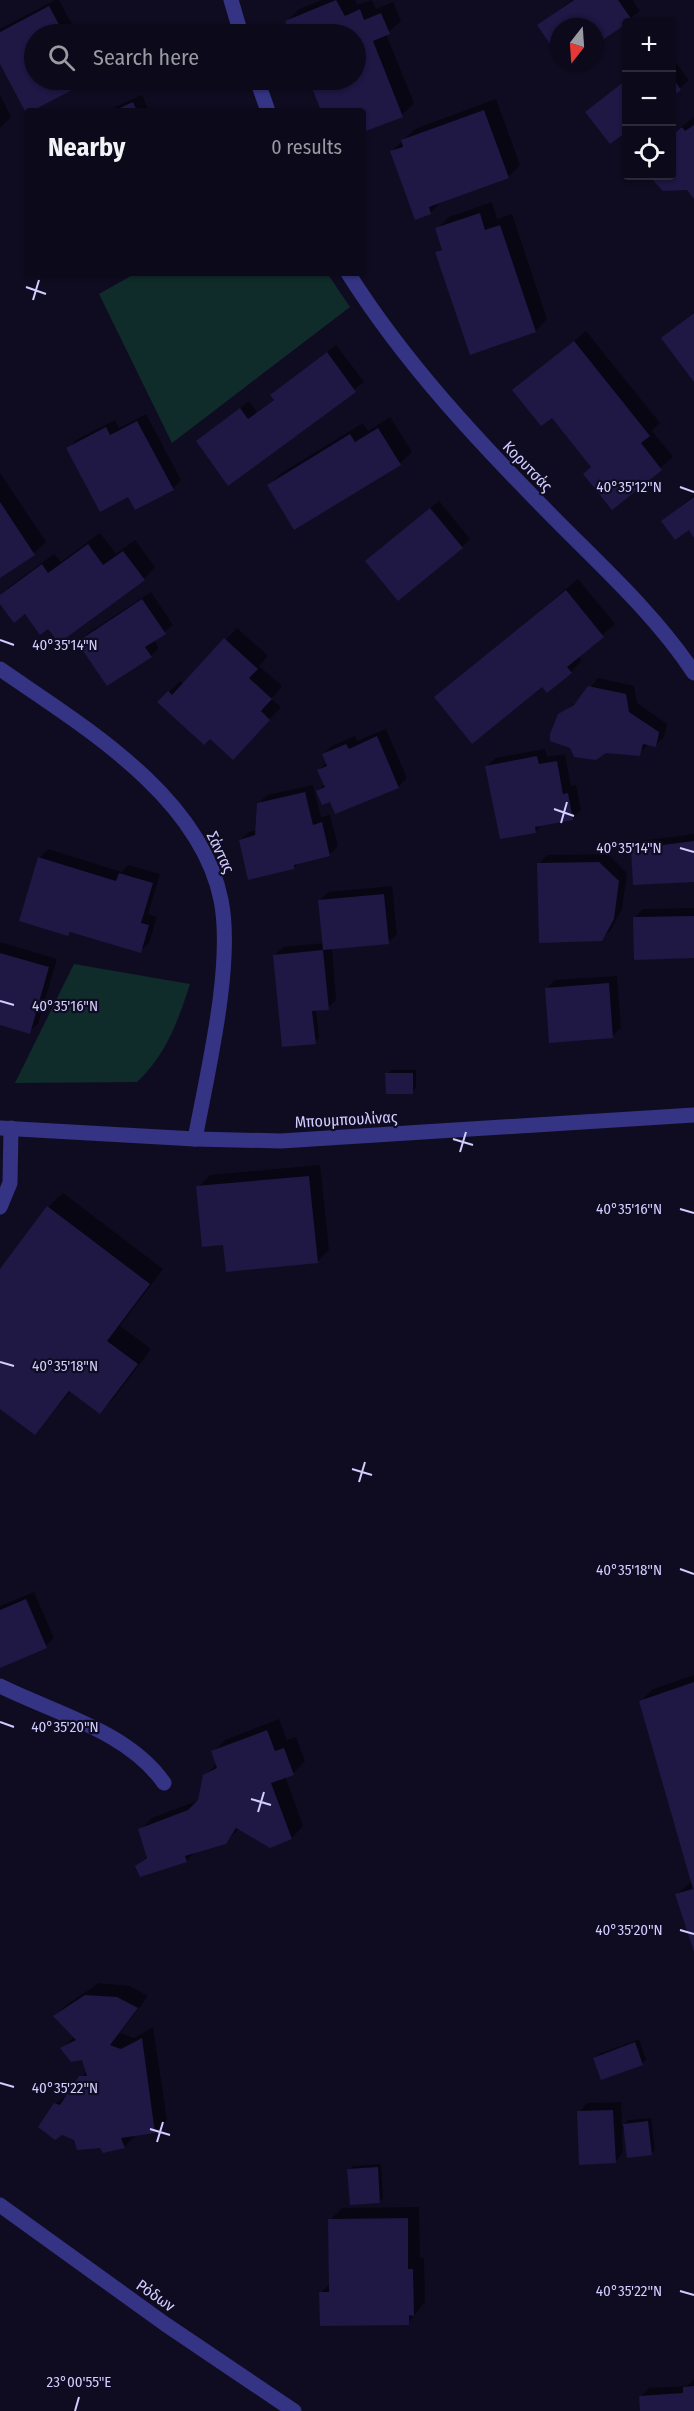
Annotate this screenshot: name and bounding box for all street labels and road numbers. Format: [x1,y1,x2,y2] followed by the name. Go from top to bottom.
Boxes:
[499,437,556,496] street label: Κορυτσάς
[203,828,239,876] street label: Σάντας
[294,1107,398,1132] street label: Μπουμπουλίνας
[133,2275,179,2315] street label: Ρόδων

